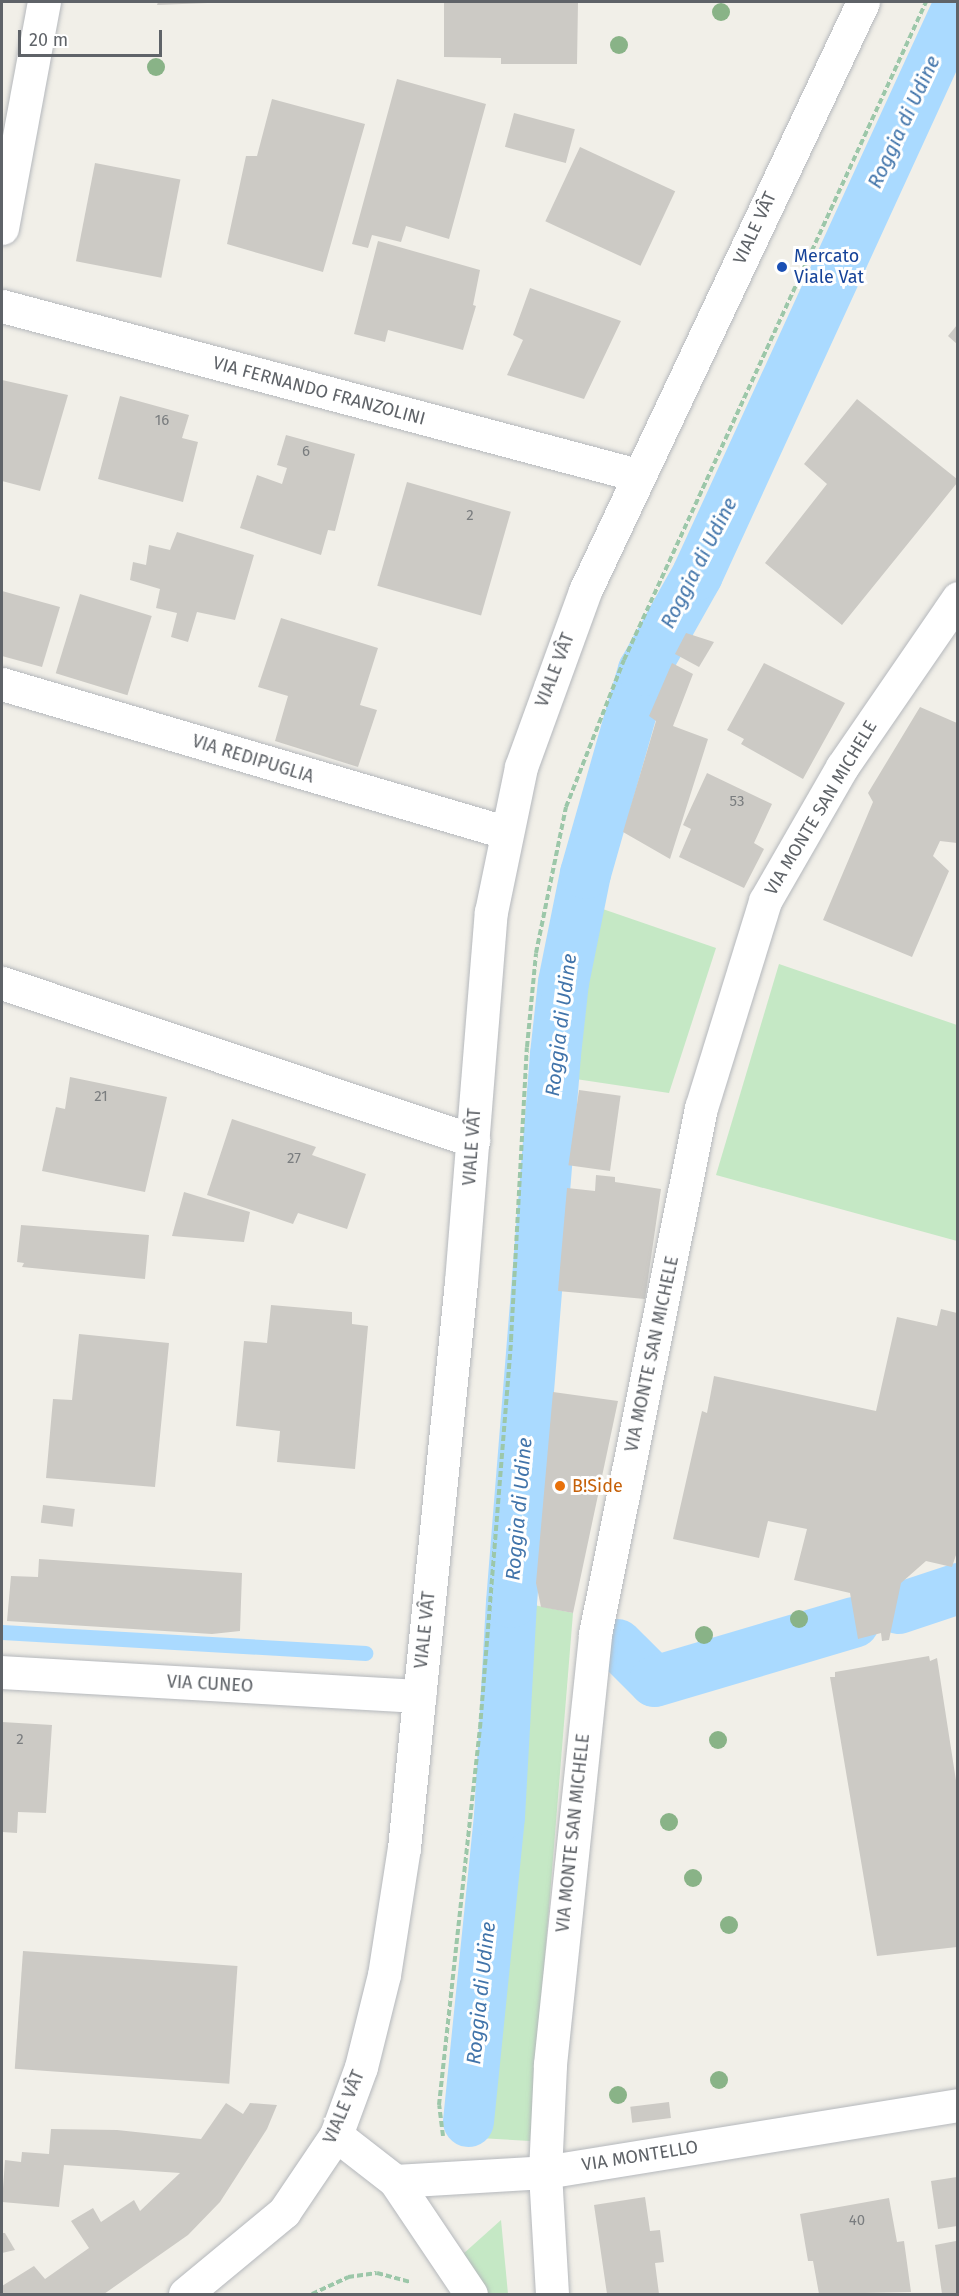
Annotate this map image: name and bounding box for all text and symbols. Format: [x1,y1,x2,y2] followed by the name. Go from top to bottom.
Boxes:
[21,18,165,56] scale bar
[29,29,68,51] text: 20 m
[863,52,945,192] water label: Roggia di Udine
[729,188,781,268] street label: VIALE VÂT
[794,246,864,288] place label: Mercato Viale Vat
[775,260,789,274] marker: Mercato Viale Vat
[210,352,428,430] street label: VIA FERNANDO FRANZOLINI
[155,412,169,430] house number: 16
[302,443,310,461] house number: 6
[656,494,742,632] water label: Roggia di Udine
[466,507,474,525] house number: 2
[531,630,579,710] street label: VIALE VÂT
[760,717,882,899] street label: VIA MONTE SAN MICHELE
[190,730,316,788] street label: VIA REDIPUGLIA
[730,793,744,811] house number: 53
[540,952,582,1098] water label: Roggia di Udine
[94,1088,108,1106] house number: 21
[459,1108,485,1186] street label: VIALE VÂT
[287,1150,301,1168] house number: 27
[621,1254,683,1454] street label: VIA MONTE SAN MICHELE
[501,1436,537,1582] water label: Roggia di Udine
[572,1475,623,1497] place label: B!Side
[553,1479,567,1493] marker: B!Side
[410,1590,440,1670] street label: VIALE VÂT
[166,1671,254,1697] street label: VIA CUNEO
[16,1731,24,1749] house number: 2
[552,1733,594,1933] street label: VIA MONTE SAN MICHELE
[462,1920,500,2066] water label: Roggia di Udine
[319,2067,369,2147] street label: VIALE VÂT
[580,2136,700,2176] street label: VIA MONTELLO
[849,2212,865,2230] house number: 40

